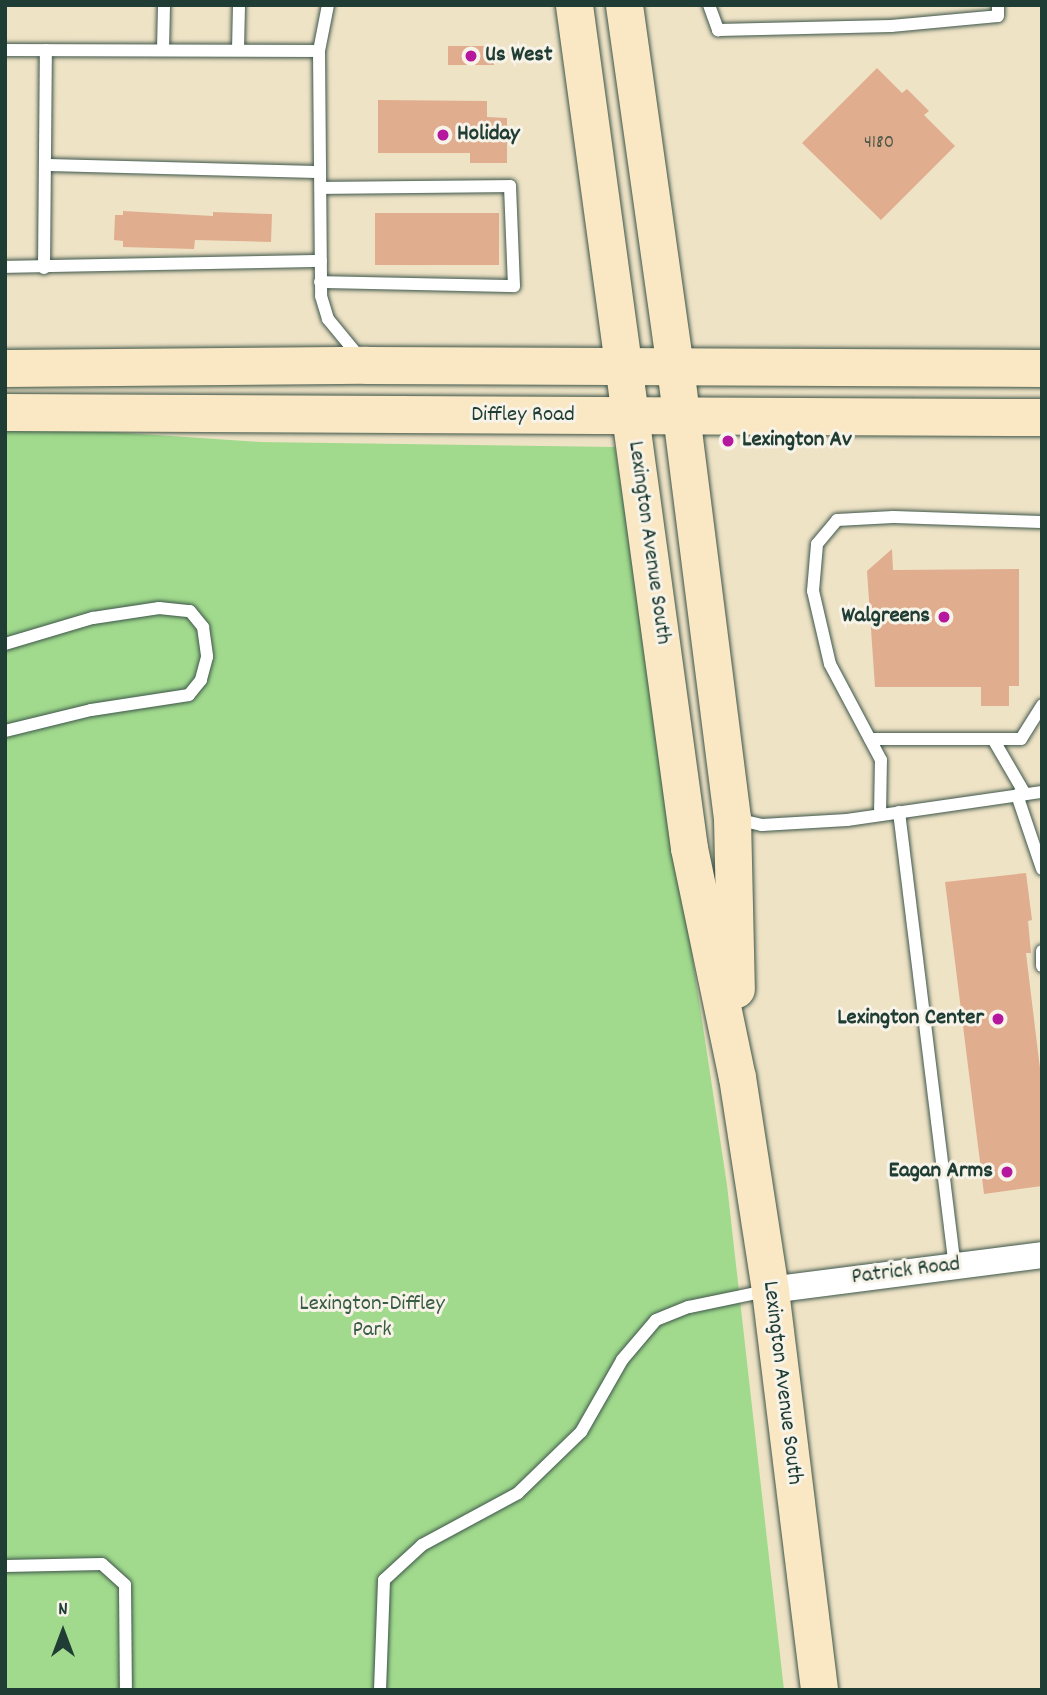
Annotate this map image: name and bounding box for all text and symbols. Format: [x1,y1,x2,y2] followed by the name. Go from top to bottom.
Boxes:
[485,42,553,70] place label: Us West
[463,48,479,64] marker: Us West
[457,121,520,149] place label: Holiday
[435,127,451,143] marker: Holiday
[864,133,894,155] house number: 4180
[471,402,575,430] street label: Diffley Road
[742,427,852,455] place label: Lexington Av
[720,433,736,449] marker: Lexington Av
[620,440,676,646] street label: Lexington Avenue South
[841,603,930,631] place label: Walgreens
[936,609,952,625] marker: Walgreens
[837,1005,984,1033] place label: Lexington Center
[990,1011,1006,1027] marker: Lexington Center
[888,1158,993,1186] place label: Eagan Arms
[999,1164,1015,1180] marker: Eagan Arms
[850,1252,962,1292] street label: Patrick Road
[755,1280,807,1486] street label: Lexington Avenue South
[299,1291,445,1345] park label: Lexington-Diffley Park
[28,1597,98,1667] north arrow
[58,1597,68,1624] text: N

